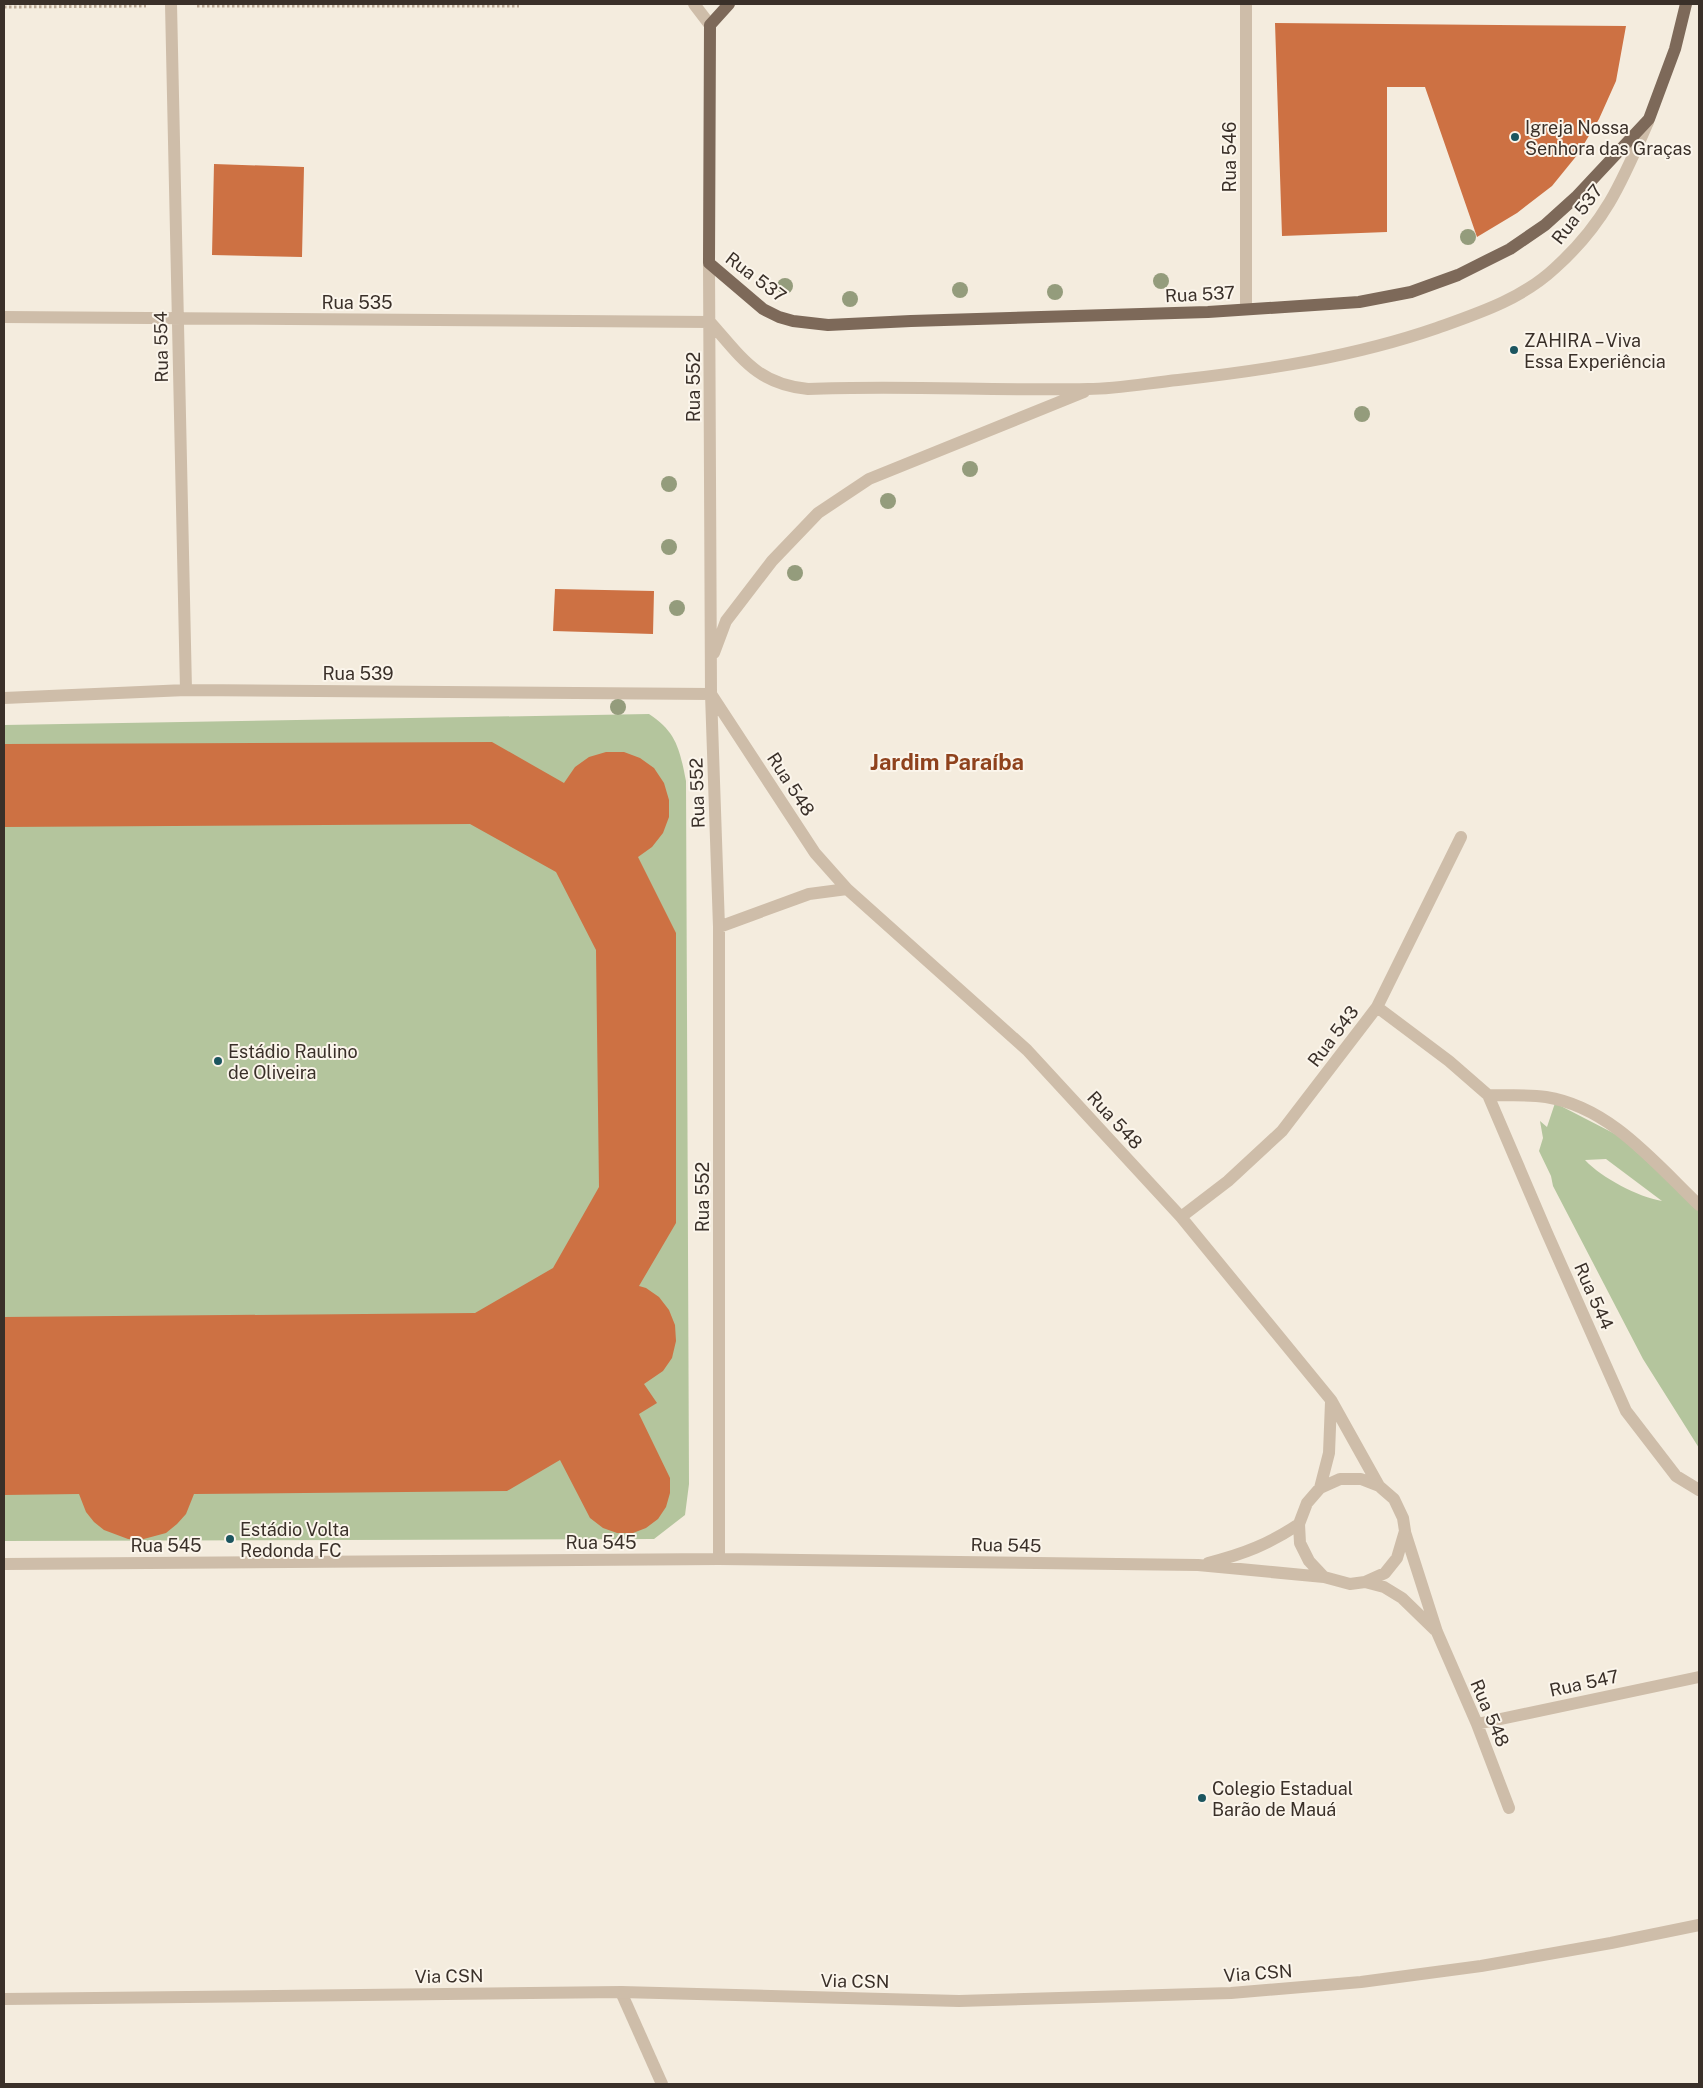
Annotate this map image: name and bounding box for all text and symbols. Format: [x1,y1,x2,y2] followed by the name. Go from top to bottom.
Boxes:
[1525,117,1692,159] place label: Igreja Nossa Senhora das Graças
[1219,122,1240,192] street label: Rua 546
[1509,131,1521,143] marker: Igreja Nossa Senhora das Graças
[1547,180,1607,248] street label: Rua 537
[722,248,790,306] street label: Rua 537
[1164,282,1236,306] street label: Rua 537
[321,292,393,313] street label: Rua 535
[150,311,172,383] street label: Rua 554
[1524,330,1666,372] place label: ZAHIRA – Viva Essa Experiência
[1508,344,1520,356] marker: ZAHIRA – Viva Essa Experiência
[683,352,704,422] street label: Rua 552
[323,663,393,684] street label: Rua 539
[763,748,819,820] street label: Rua 548
[870,749,1024,775] district label: Jardim Paraíba
[685,757,709,829] street label: Rua 552
[1303,1001,1363,1071] street label: Rua 543
[228,1041,358,1083] place label: Estádio Raulino de Oliveira
[212,1055,224,1067] marker: Estádio Raulino de Oliveira
[1083,1087,1147,1153] street label: Rua 548
[692,1162,713,1232] street label: Rua 552
[1570,1259,1618,1333] street label: Rua 544
[240,1519,349,1561] place label: Estádio Volta Redonda FC
[565,1532,637,1553] street label: Rua 545
[224,1533,236,1545] marker: Estádio Volta Redonda FC
[970,1534,1042,1556] street label: Rua 545
[130,1535,202,1556] street label: Rua 545
[1547,1665,1621,1701] street label: Rua 547
[1466,1676,1514,1750] street label: Rua 548
[1212,1778,1353,1820] place label: Colegio Estadual Barão de Mauá
[1196,1792,1208,1804] marker: Colegio Estadual Barão de Mauá
[1223,1960,1293,1986] street label: Via CSN
[414,1965,484,1987] street label: Via CSN
[820,1970,890,1992] street label: Via CSN

